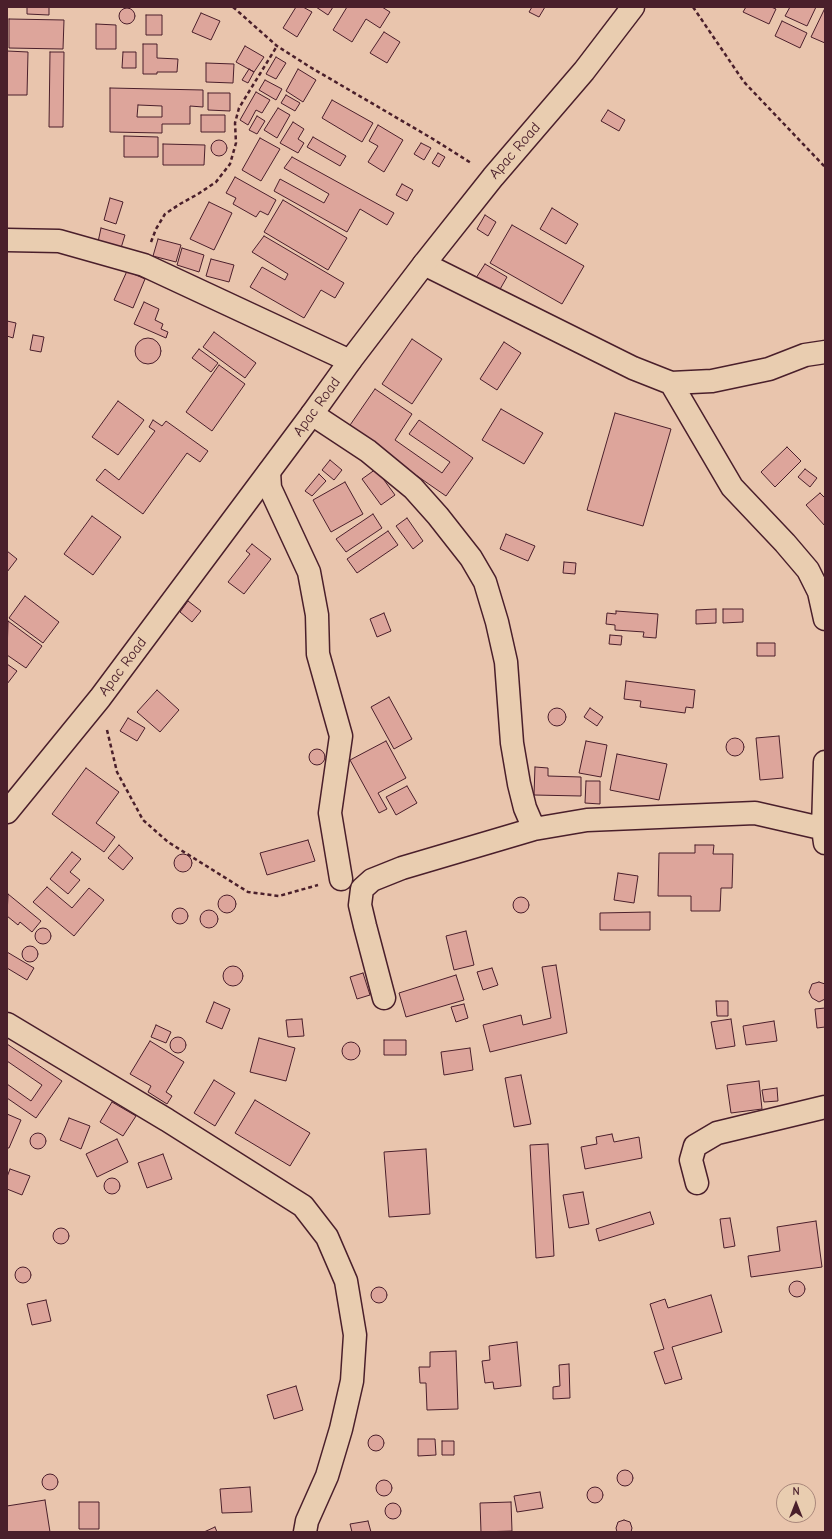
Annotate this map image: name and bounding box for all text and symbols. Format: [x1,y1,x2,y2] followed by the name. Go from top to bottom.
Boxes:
[486,119,544,183] street label: Apac Road
[289,374,345,440] street label: Apac Road
[95,634,151,700] street label: Apac Road
[776,1483,816,1523] north arrow
[792,1485,800,1498] text: N

